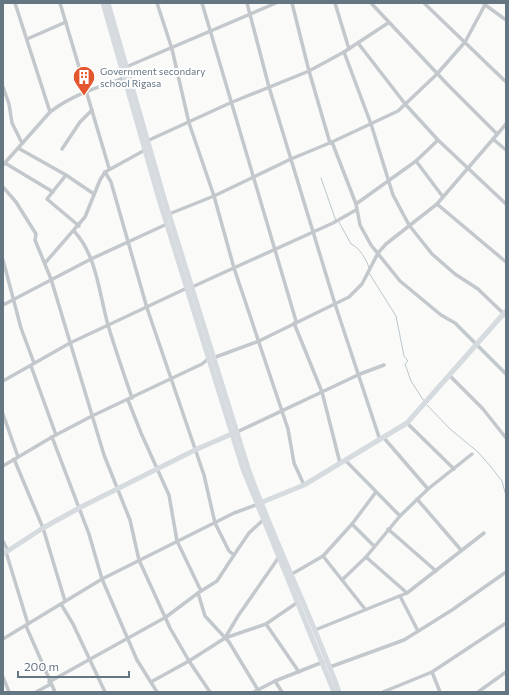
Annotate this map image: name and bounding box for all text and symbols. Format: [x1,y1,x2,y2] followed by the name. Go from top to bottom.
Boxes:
[71,64,97,97] building icon: Government secondary school Rigasa
[100,65,205,89] place label: Government secondary school Rigasa
[18,653,129,679] scale bar
[24,659,59,673] text: 200 m

